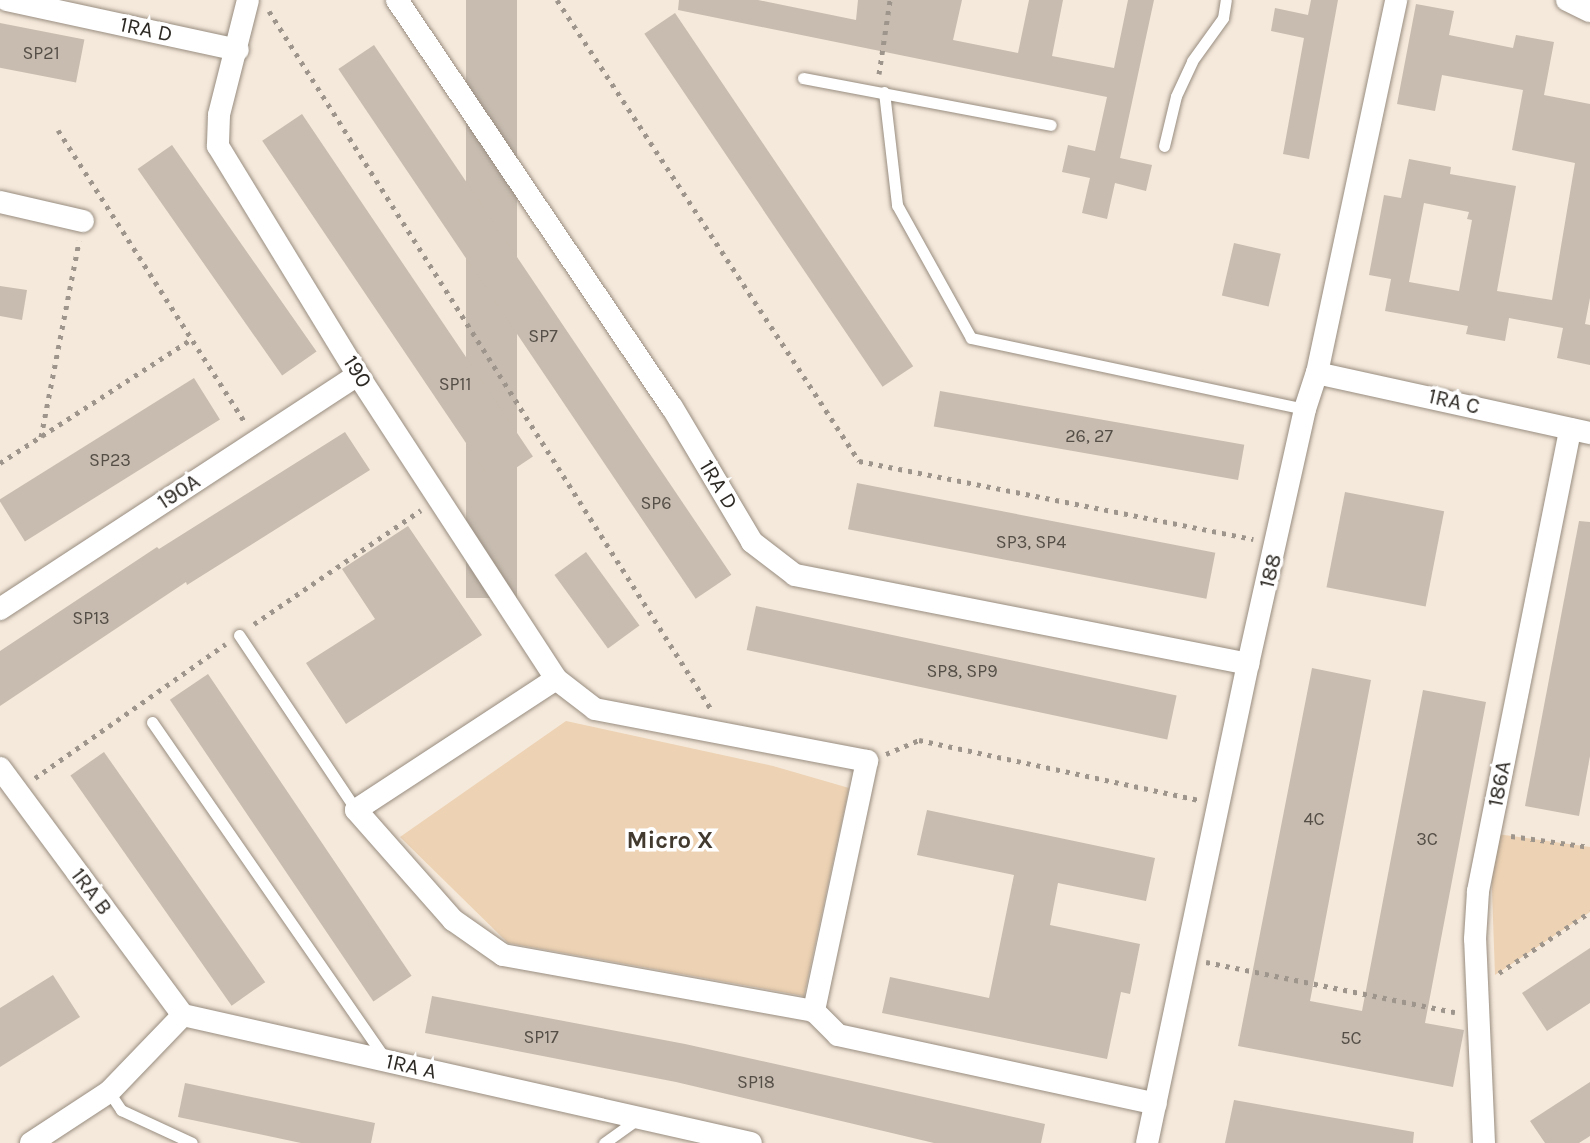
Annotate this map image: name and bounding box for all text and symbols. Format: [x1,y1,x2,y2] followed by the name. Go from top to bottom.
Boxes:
[117,12,175,48] street label: 1RA D
[22,42,60,64] house number: SP21
[528,325,558,347] house number: SP7
[337,351,377,393] street label: 190
[439,373,471,395] house number: SP11
[1426,383,1482,421] street label: 1RA C
[1065,425,1113,447] house number: 26, 27
[89,449,131,471] house number: SP23
[693,455,743,515] street label: 1RA D
[153,468,205,516] street label: 190A
[640,492,672,514] house number: SP6
[996,531,1066,553] house number: SP3, SP4
[1254,551,1288,591] street label: 188
[72,607,110,629] house number: SP13
[926,660,998,682] house number: SP8, SP9
[1483,759,1517,809] street label: 186A
[1303,808,1325,830] house number: 4C
[626,827,714,855] district label: Micro X
[1416,828,1438,850] house number: 3C
[65,863,117,921] street label: 1RA B
[523,1026,559,1048] house number: SP17
[1340,1027,1362,1049] house number: 5C
[383,1048,439,1086] street label: 1RA A
[737,1071,775,1093] house number: SP18

